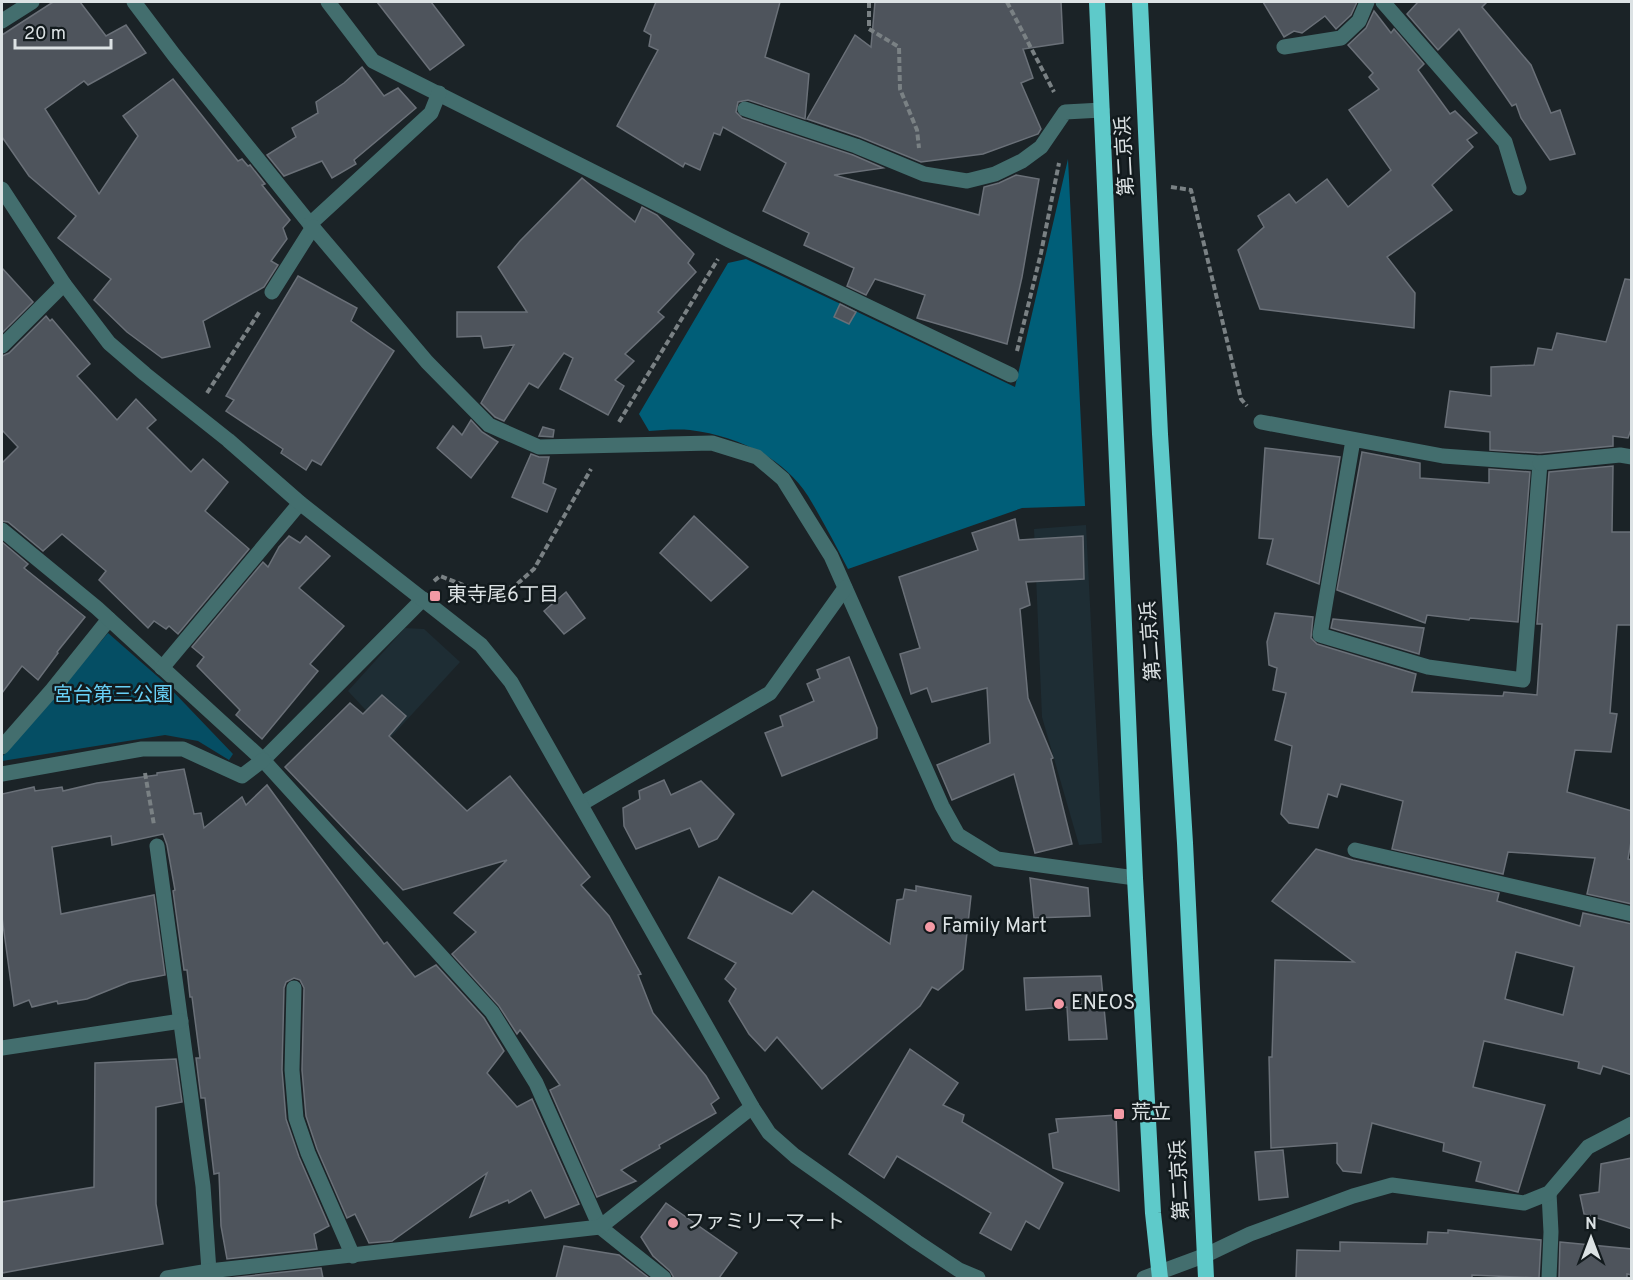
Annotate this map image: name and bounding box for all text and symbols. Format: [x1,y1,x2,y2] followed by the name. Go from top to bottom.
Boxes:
[15,12,111,50] scale bar
[24,23,66,46] text: 20 m
[1111,115,1141,197] street label: 第二京浜
[447,583,559,609] place label: 東寺尾6丁目
[428,589,442,603] marker: 東寺尾6丁目
[1136,600,1168,682] street label: 第二京浜
[53,683,173,709] park label: 宮台第三公園
[942,914,1047,940] place label: Family Mart
[923,920,937,934] marker: Family Mart
[1071,991,1135,1017] place label: ENEOS
[1052,997,1066,1011] marker: ENEOS
[1131,1101,1171,1127] place label: 荒立
[1112,1107,1126,1121] marker: 荒立
[1166,1139,1196,1221] street label: 第二京浜
[1561,1208,1621,1268] north arrow
[685,1210,845,1236] place label: ファミリーマート
[1585,1215,1597,1235] text: N
[666,1216,680,1230] marker: ファミリーマート

